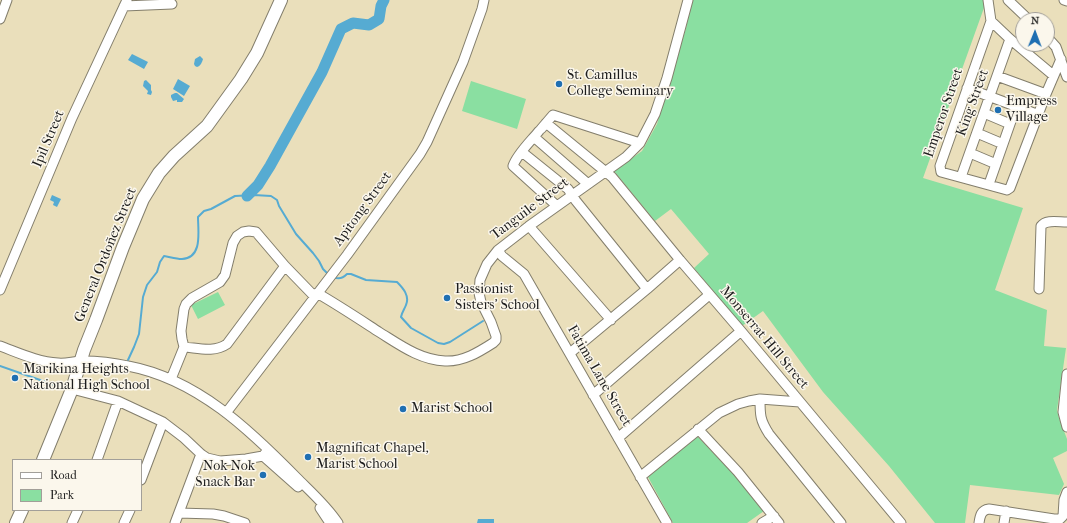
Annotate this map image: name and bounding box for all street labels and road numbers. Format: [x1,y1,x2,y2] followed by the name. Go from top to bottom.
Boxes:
[921,66,967,160] street label: Emperor Street
[953,67,993,139] street label: King Street
[29,108,69,170] street label: Ipil Street
[330,168,396,250] street label: Apitong Street
[488,174,572,244] street label: Tanguile Street
[71,185,141,325] street label: General Ordoñez Street
[716,283,812,393] street label: Monserrat Hill Street
[563,322,635,430] street label: Fatima Lane Street

